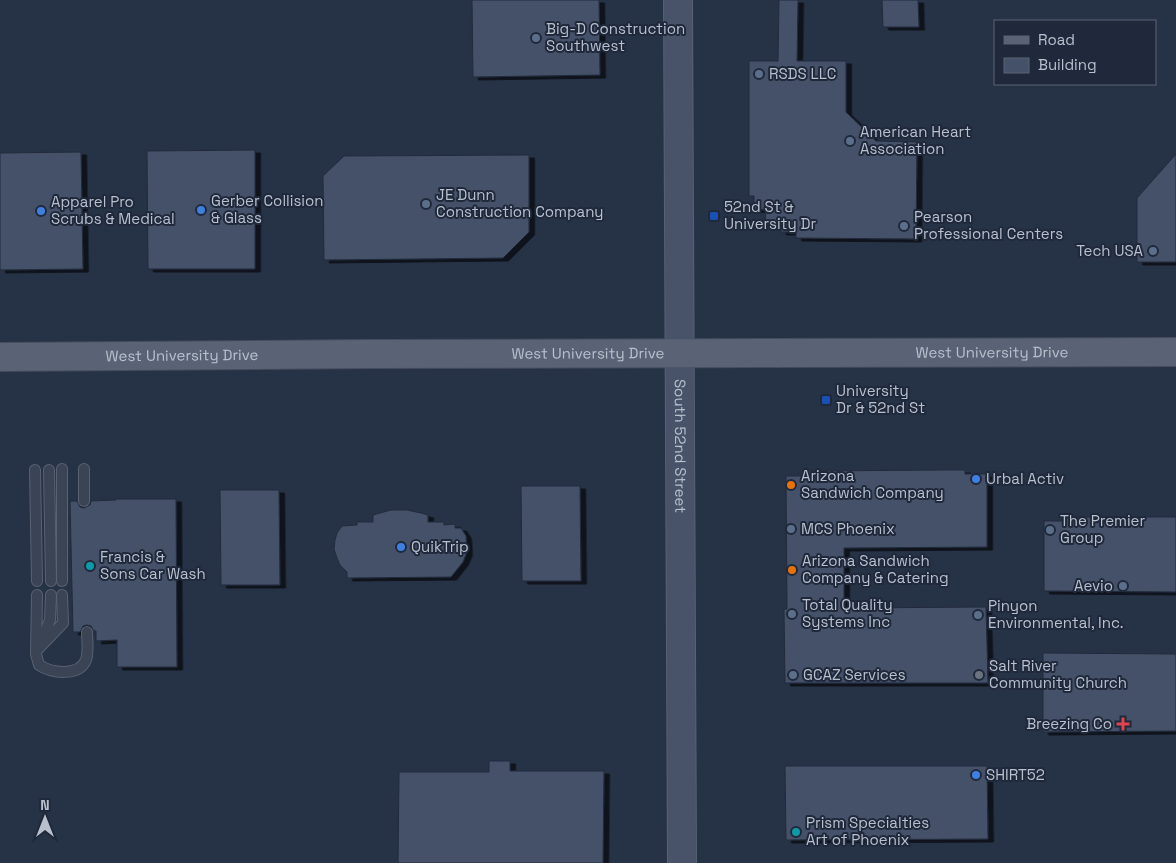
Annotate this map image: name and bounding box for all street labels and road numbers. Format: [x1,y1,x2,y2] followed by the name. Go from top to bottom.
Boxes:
[916,342,1069,362] street label: West University Drive
[512,343,665,363] street label: West University Drive
[105,345,259,365] street label: West University Drive
[671,379,690,513] street label: South 52nd Street

